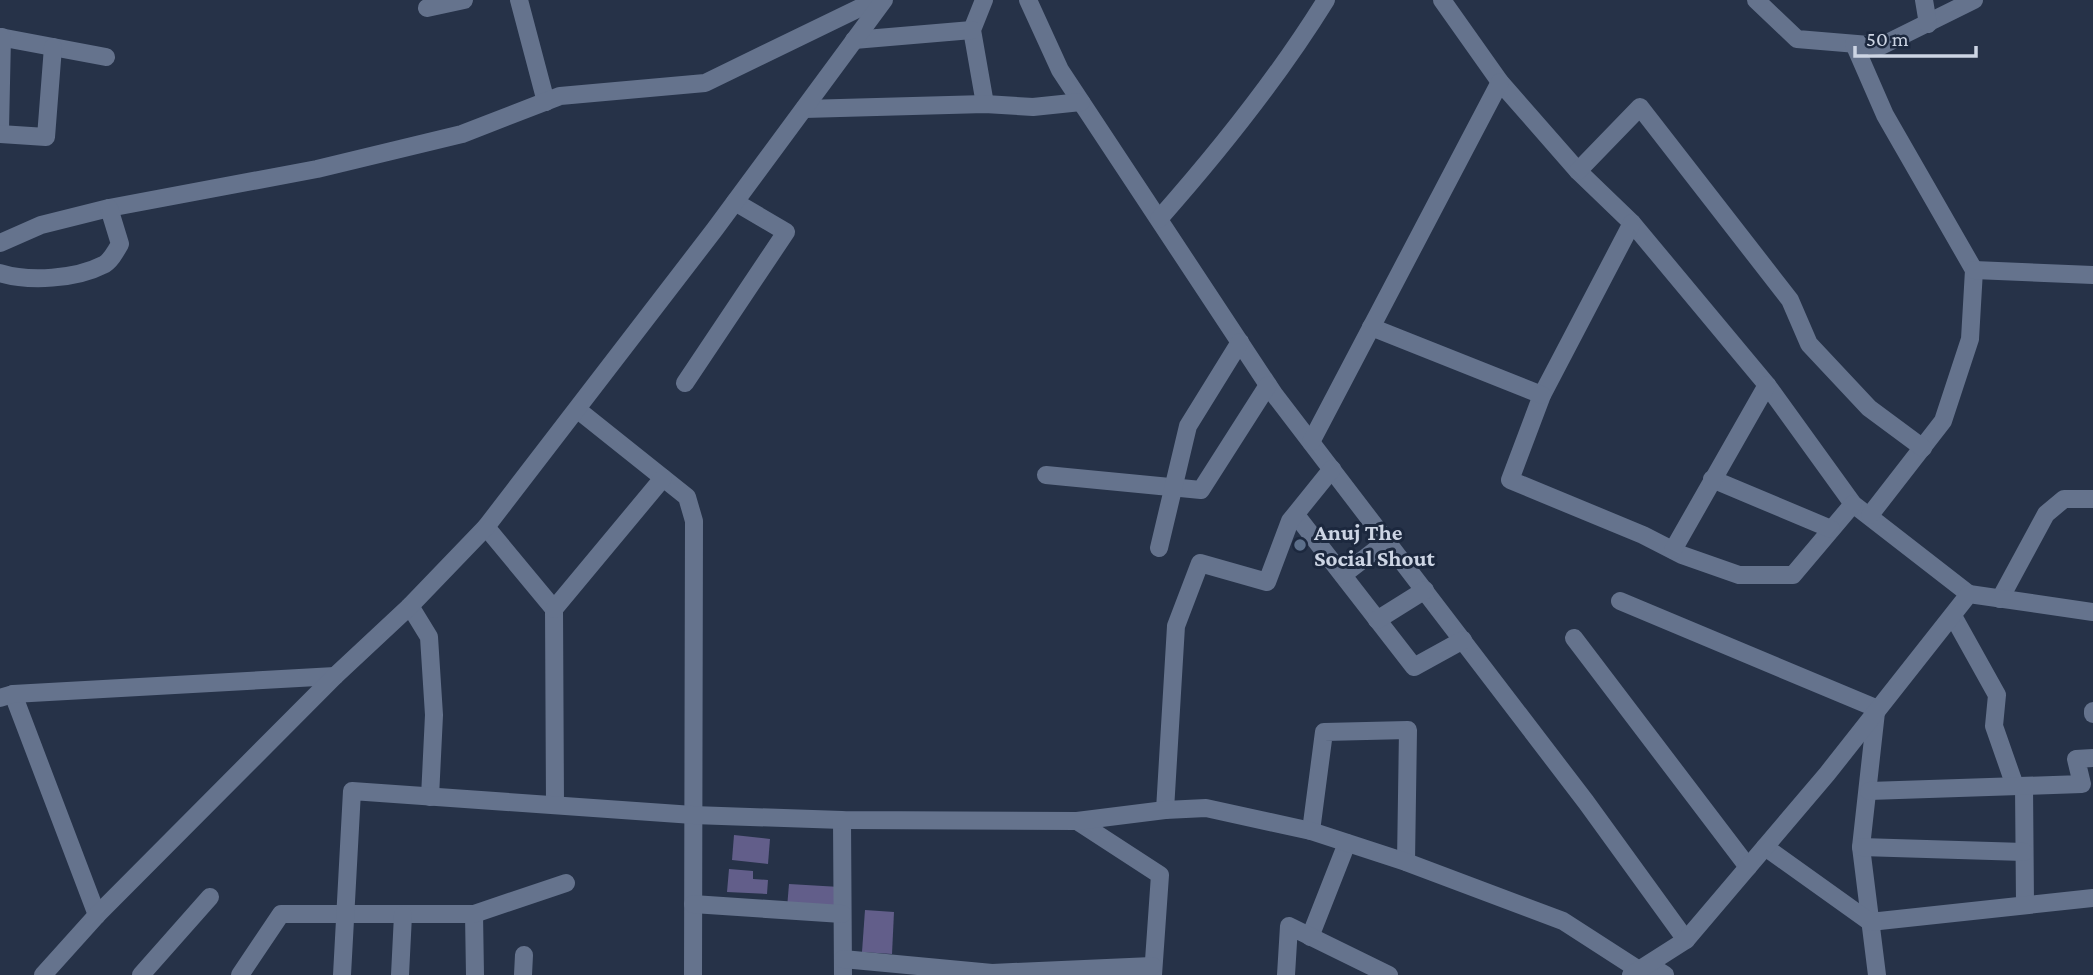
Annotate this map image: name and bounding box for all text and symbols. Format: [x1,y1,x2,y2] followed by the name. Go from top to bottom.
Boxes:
[1855,14,1976,58] scale bar
[1866,27,1909,51] text: 50 m
[1313,519,1436,571] place label: Anuj The Social Shout
[1292,537,1308,553] marker: Anuj The Social Shout

